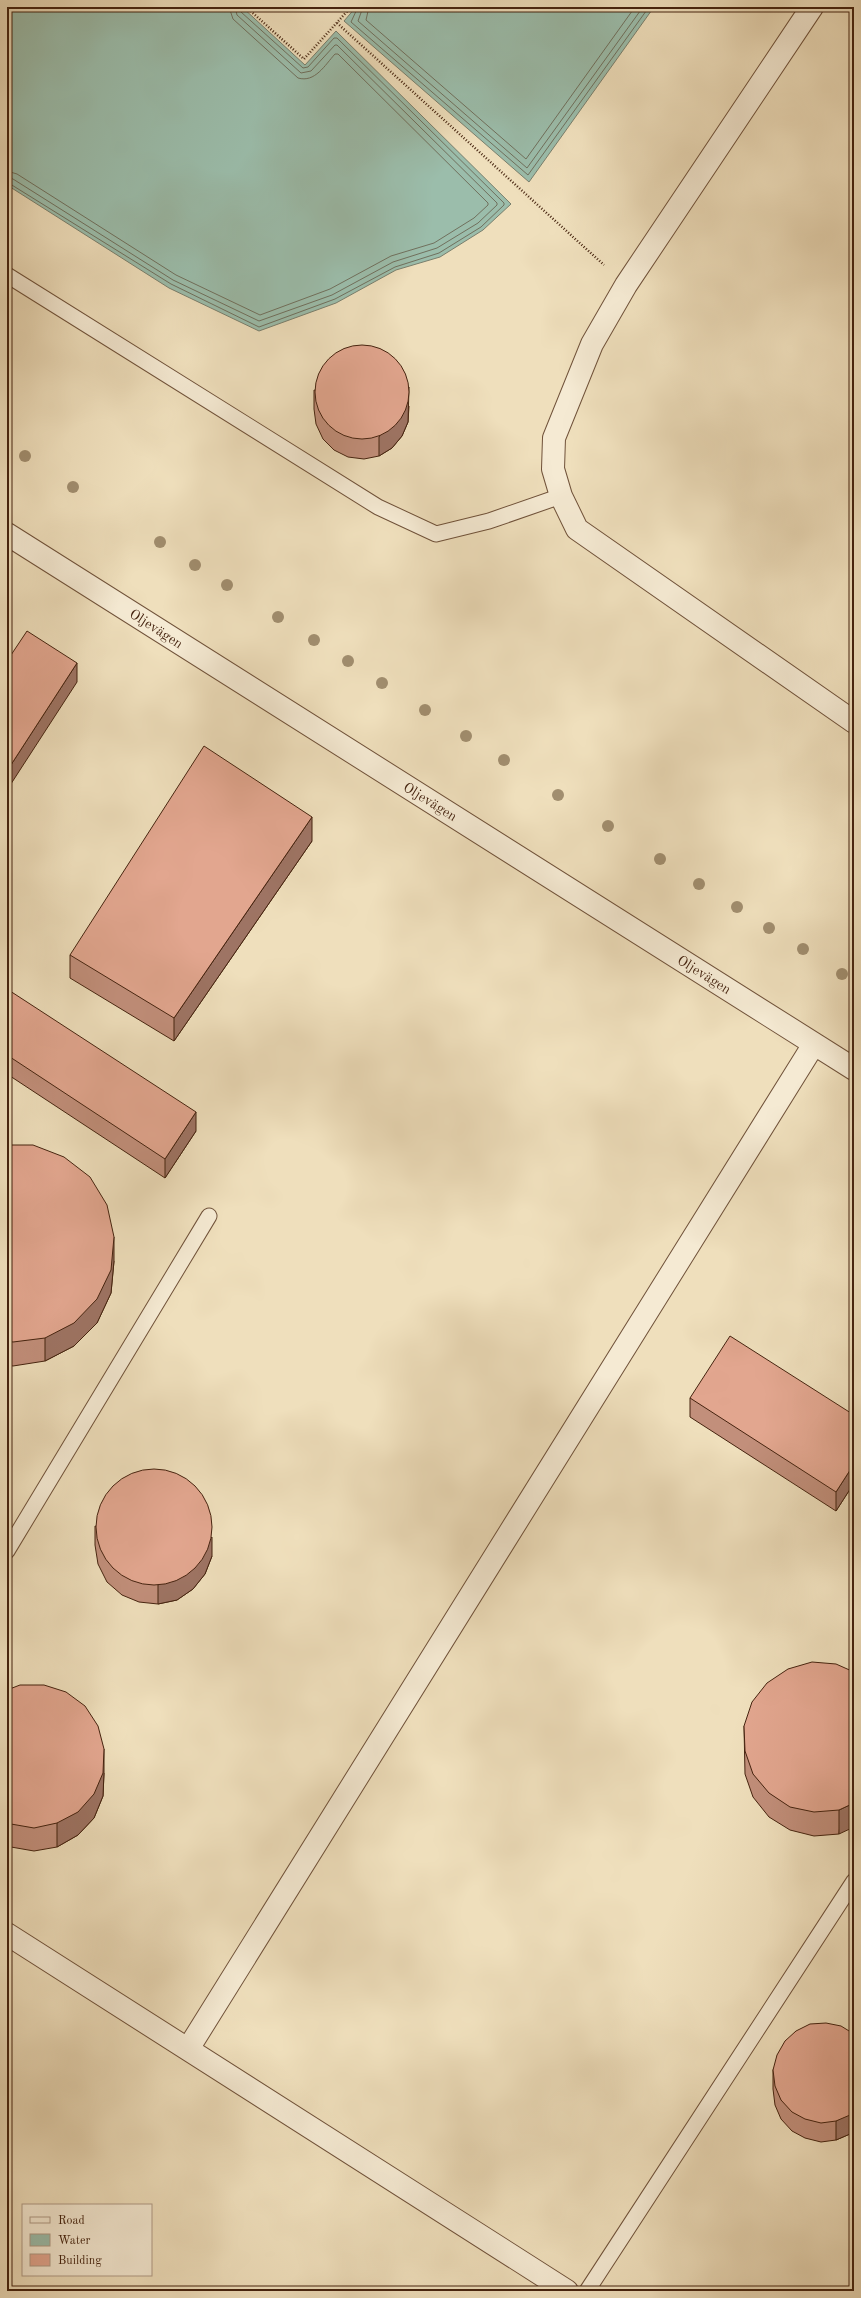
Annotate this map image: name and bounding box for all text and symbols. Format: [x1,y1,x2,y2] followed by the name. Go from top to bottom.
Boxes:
[127,607,186,652] street label: Oljevägen
[401,780,460,824] street label: Oljevägen
[675,953,734,997] street label: Oljevägen
[22,2204,152,2276] legend
[58,2215,85,2227] text: Road
[58,2235,91,2247] text: Water
[58,2255,102,2267] text: Building

